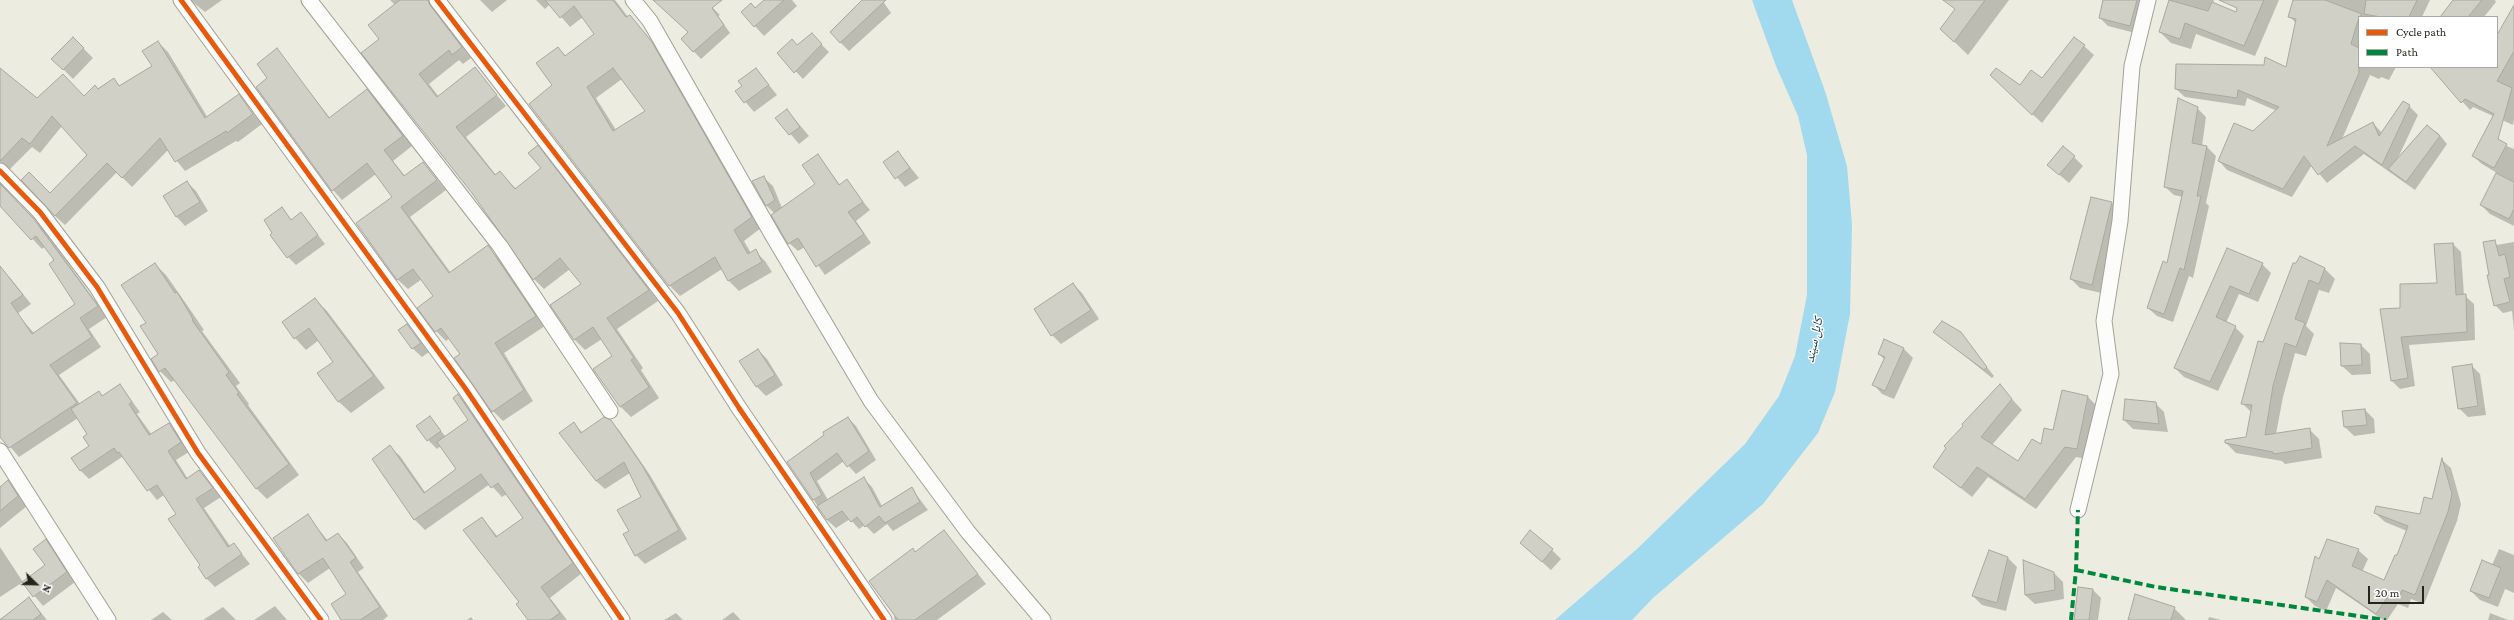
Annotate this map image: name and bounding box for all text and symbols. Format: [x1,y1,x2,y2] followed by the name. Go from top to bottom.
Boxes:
[2358,16,2498,68] legend
[2396,25,2446,39] text: Cycle path
[2396,45,2418,59] text: Path
[1802,316,1826,364] water label: کابل سيند
[16,564,56,604] north arrow
[2370,578,2426,604] scale bar
[40,583,54,594] text: N
[2375,586,2399,600] text: 20 m

